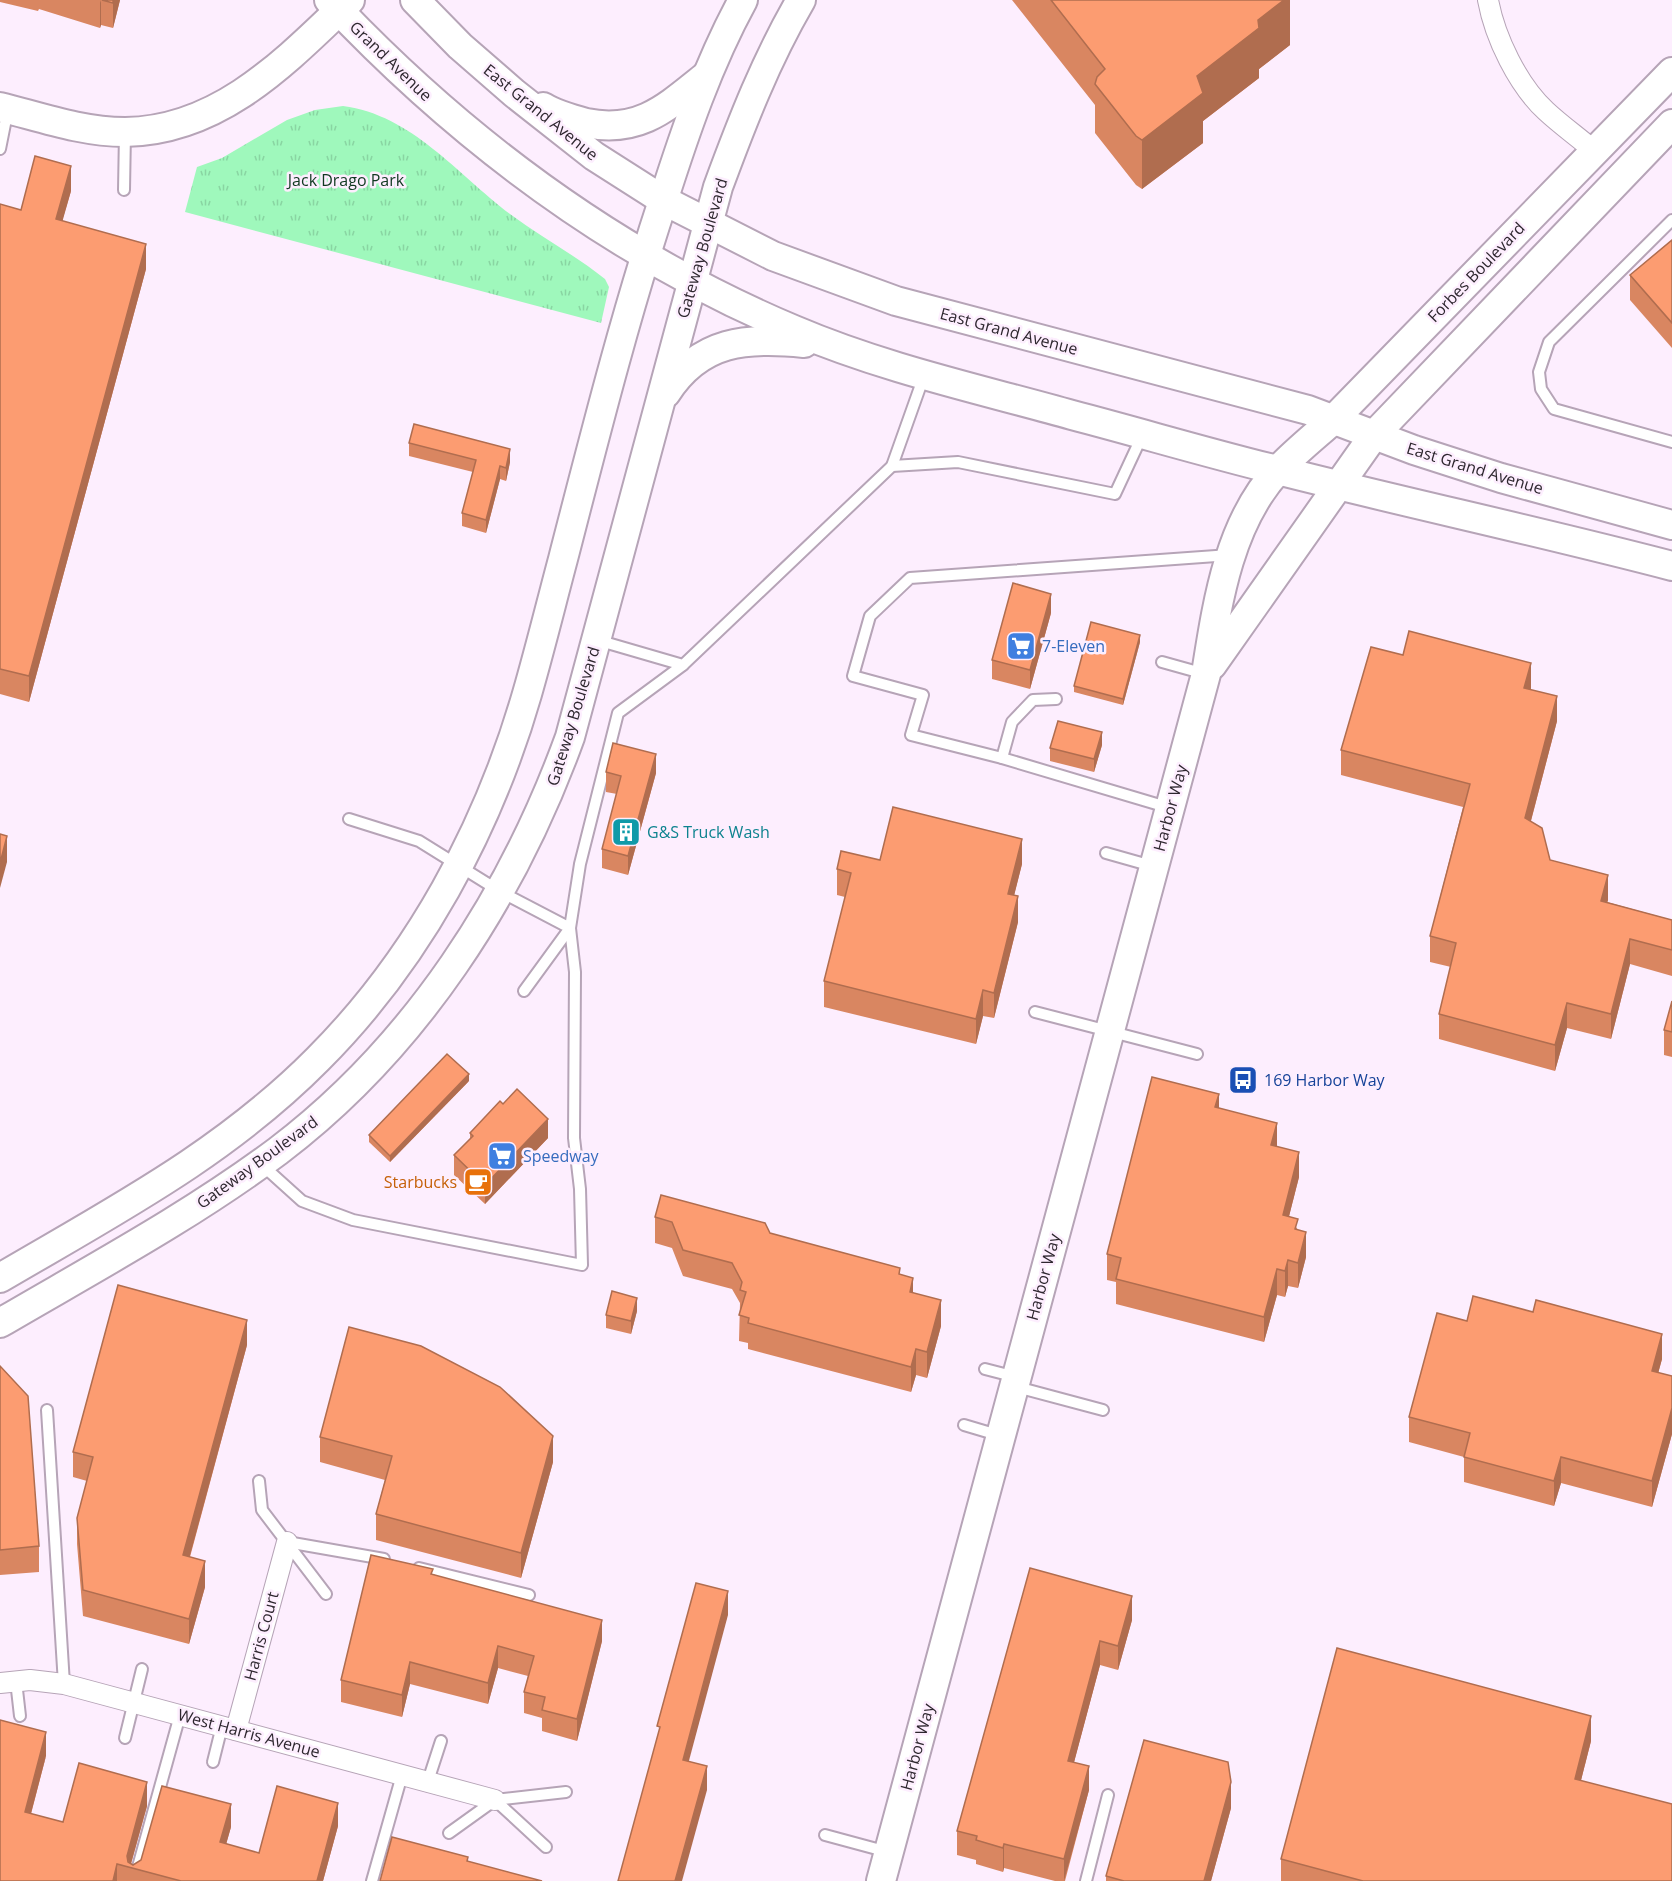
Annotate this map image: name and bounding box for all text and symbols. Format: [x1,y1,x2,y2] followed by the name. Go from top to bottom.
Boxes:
[345,16,437,106] street label: Grand Avenue
[479,59,603,165] street label: East Grand Avenue
[286,169,405,191] park label: Jack Drago Park
[671,175,733,321] street label: Gateway Boulevard
[1423,217,1529,327] street label: Forbes Boulevard
[938,302,1080,360] street label: East Grand Avenue
[1404,437,1546,499] street label: East Grand Avenue
[1005,630,1037,662] supermarket icon: 7-Eleven
[1042,635,1105,657] place label: 7-Eleven
[541,644,605,788] street label: Gateway Boulevard
[1148,761,1192,854] street label: Harbor Way
[610,816,642,848] building icon: G&S Truck Wash
[647,821,770,843] place label: G&S Truck Wash
[1227,1064,1259,1096] bus stop icon: 169 Harbor Way
[1264,1069,1386,1091] place label: 169 Harbor Way
[192,1111,322,1213] street label: Gateway Boulevard
[486,1140,518,1172] supermarket icon: Speedway
[523,1145,600,1167] place label: Speedway
[462,1166,494,1198] cafe icon: Starbucks
[384,1171,457,1193] place label: Starbucks
[1021,1230,1065,1323] street label: Harbor Way
[239,1589,284,1683] street label: Harris Court
[895,1700,939,1793] street label: Harbor Way
[175,1703,323,1763] street label: West Harris Avenue

